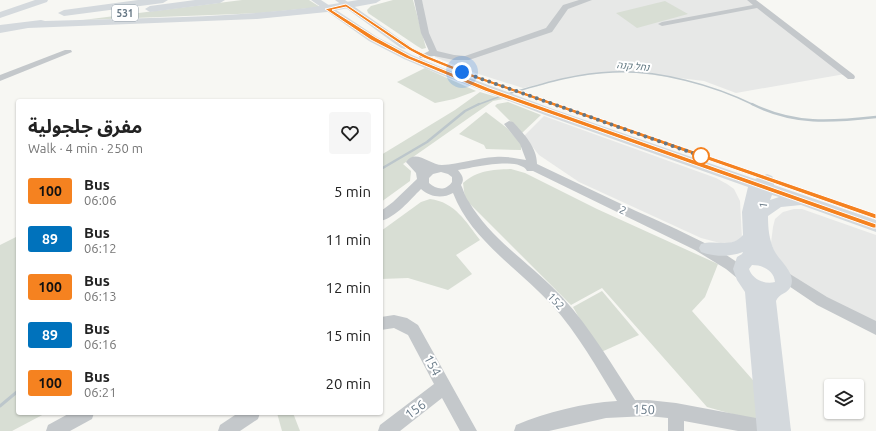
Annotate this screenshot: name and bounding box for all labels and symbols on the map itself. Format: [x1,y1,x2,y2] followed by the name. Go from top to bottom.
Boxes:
[112,5,138,21] road number: 531
[616,59,651,74] water label: נחל קנה
[452,62,472,82] your location
[692,147,710,165] unlabelled marker
[757,201,769,209] street label: 1
[618,203,628,217] street label: 2
[545,290,567,312] street label: 152
[422,352,444,378] street label: 154
[402,397,428,421] street label: 156
[633,402,655,416] street label: 150

